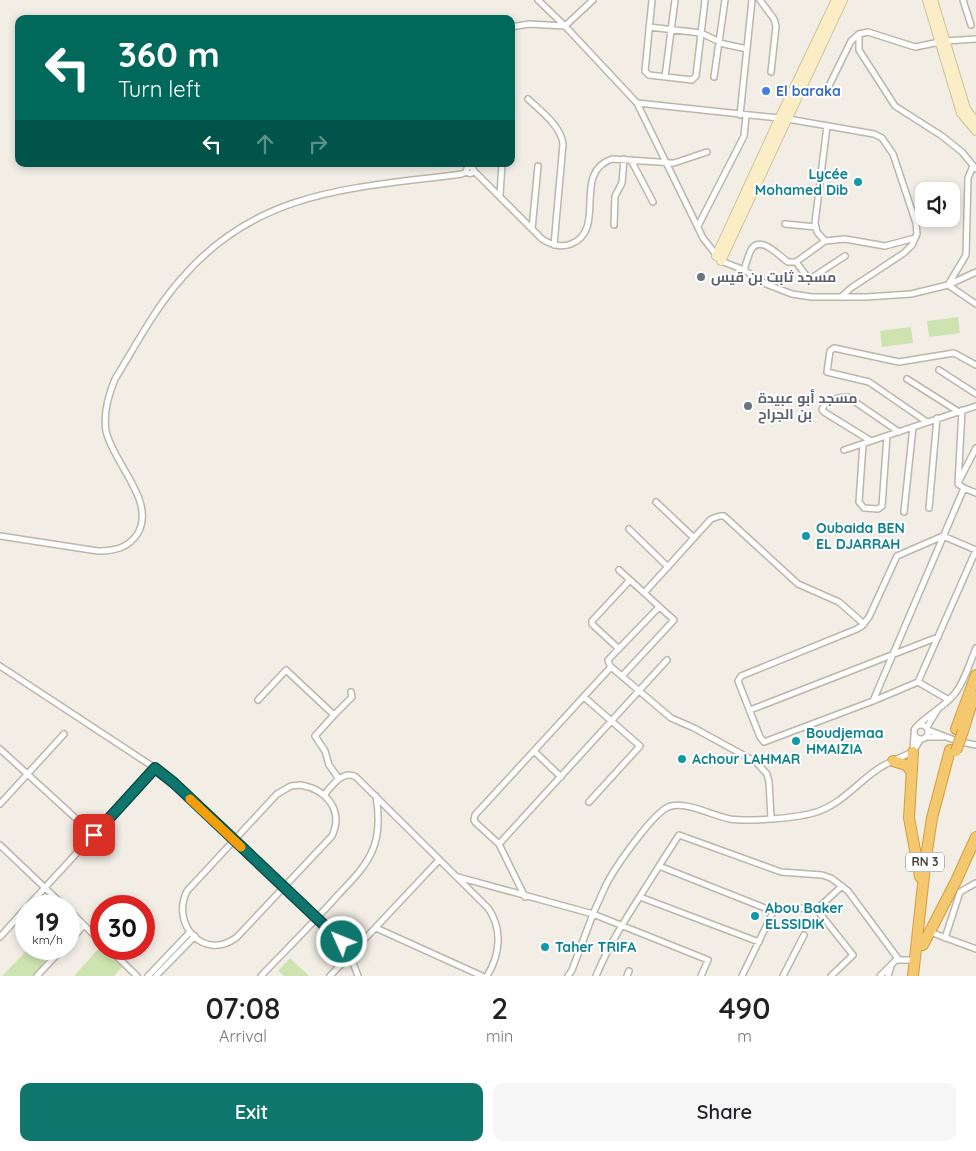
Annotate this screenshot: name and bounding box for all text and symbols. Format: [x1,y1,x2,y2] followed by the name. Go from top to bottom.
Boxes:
[118,32,220,76] text: 360 m
[35,35,100,100] icon: left
[118,75,201,103] text: Turn left
[776,82,841,100] place label: El baraka
[760,85,772,97] marker: El baraka
[198,130,226,158] icon: left
[251,130,279,158] icon: ahead
[304,130,332,158] icon: right
[755,165,848,199] place label: Lycée Mohamed Dib
[852,176,864,188] marker: Lycée Mohamed Dib
[915,182,960,227] map controls
[915,182,960,227] button: sound
[711,268,836,286] place label: مسجد ثابت بن قيس
[695,271,707,283] marker: مسجد ثابت بن قيس
[758,389,857,424] place label: مسجد أبو عبيدة بن الجراح
[742,400,754,412] marker: مسجد أبو عبيدة بن الجراح
[816,519,905,553] place label: Oubaida BEN EL DJARRAH
[800,530,812,542] marker: Oubaida BEN EL DJARRAH
[806,724,884,758] place label: Boudjemaa HMAIZIA
[790,735,802,747] marker: Boudjemaa HMAIZIA
[692,750,801,768] place label: Achour LAHMAR
[676,753,688,765] marker: Achour LAHMAR
[73,814,115,856] pin
[80,821,108,849] icon: arrive
[906,852,944,872] road number: RN 3
[90,895,155,960] speed limit sign: 30
[765,899,844,933] place label: Abou Baker ELSSIDIK
[36,906,59,937] text: 19
[749,910,761,922] marker: Abou Baker ELSSIDIK
[315,915,367,967] position arrow
[32,932,63,947] text: km/h
[555,938,636,956] place label: Taher TRIFA
[539,941,551,953] marker: Taher TRIFA
[206,989,280,1027] text: 07:08
[491,989,508,1027] text: 2
[719,989,770,1027] text: 490
[219,1026,267,1046] text: Arrival
[486,1026,513,1046] text: min
[737,1026,752,1046] text: m
[20,1083,483,1141] button: Exit
[493,1083,956,1141] button: Share

